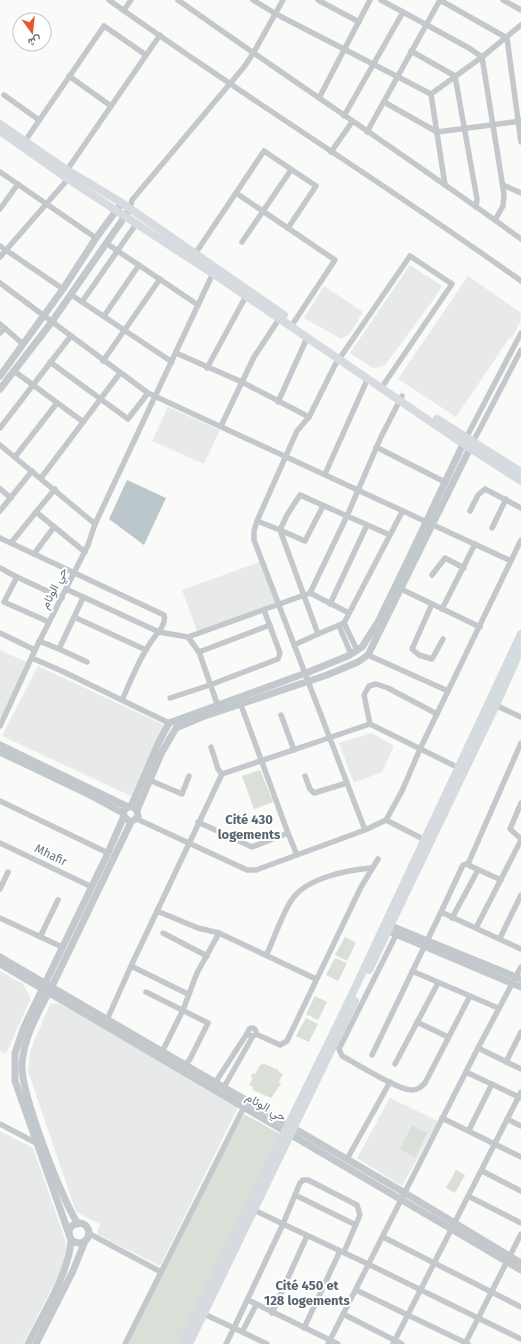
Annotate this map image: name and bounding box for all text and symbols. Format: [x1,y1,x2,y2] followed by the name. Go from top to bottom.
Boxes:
[12,12,52,52] north arrow
[26,33,43,49] text: ش
[38,565,73,612] street label: حي الوئام
[218,812,281,842] district label: Cité 430 logements
[32,841,70,869] street label: Mhafir
[242,1090,289,1127] street label: حي الوئام
[264,1278,351,1308] district label: Cité 450 et 128 logements

